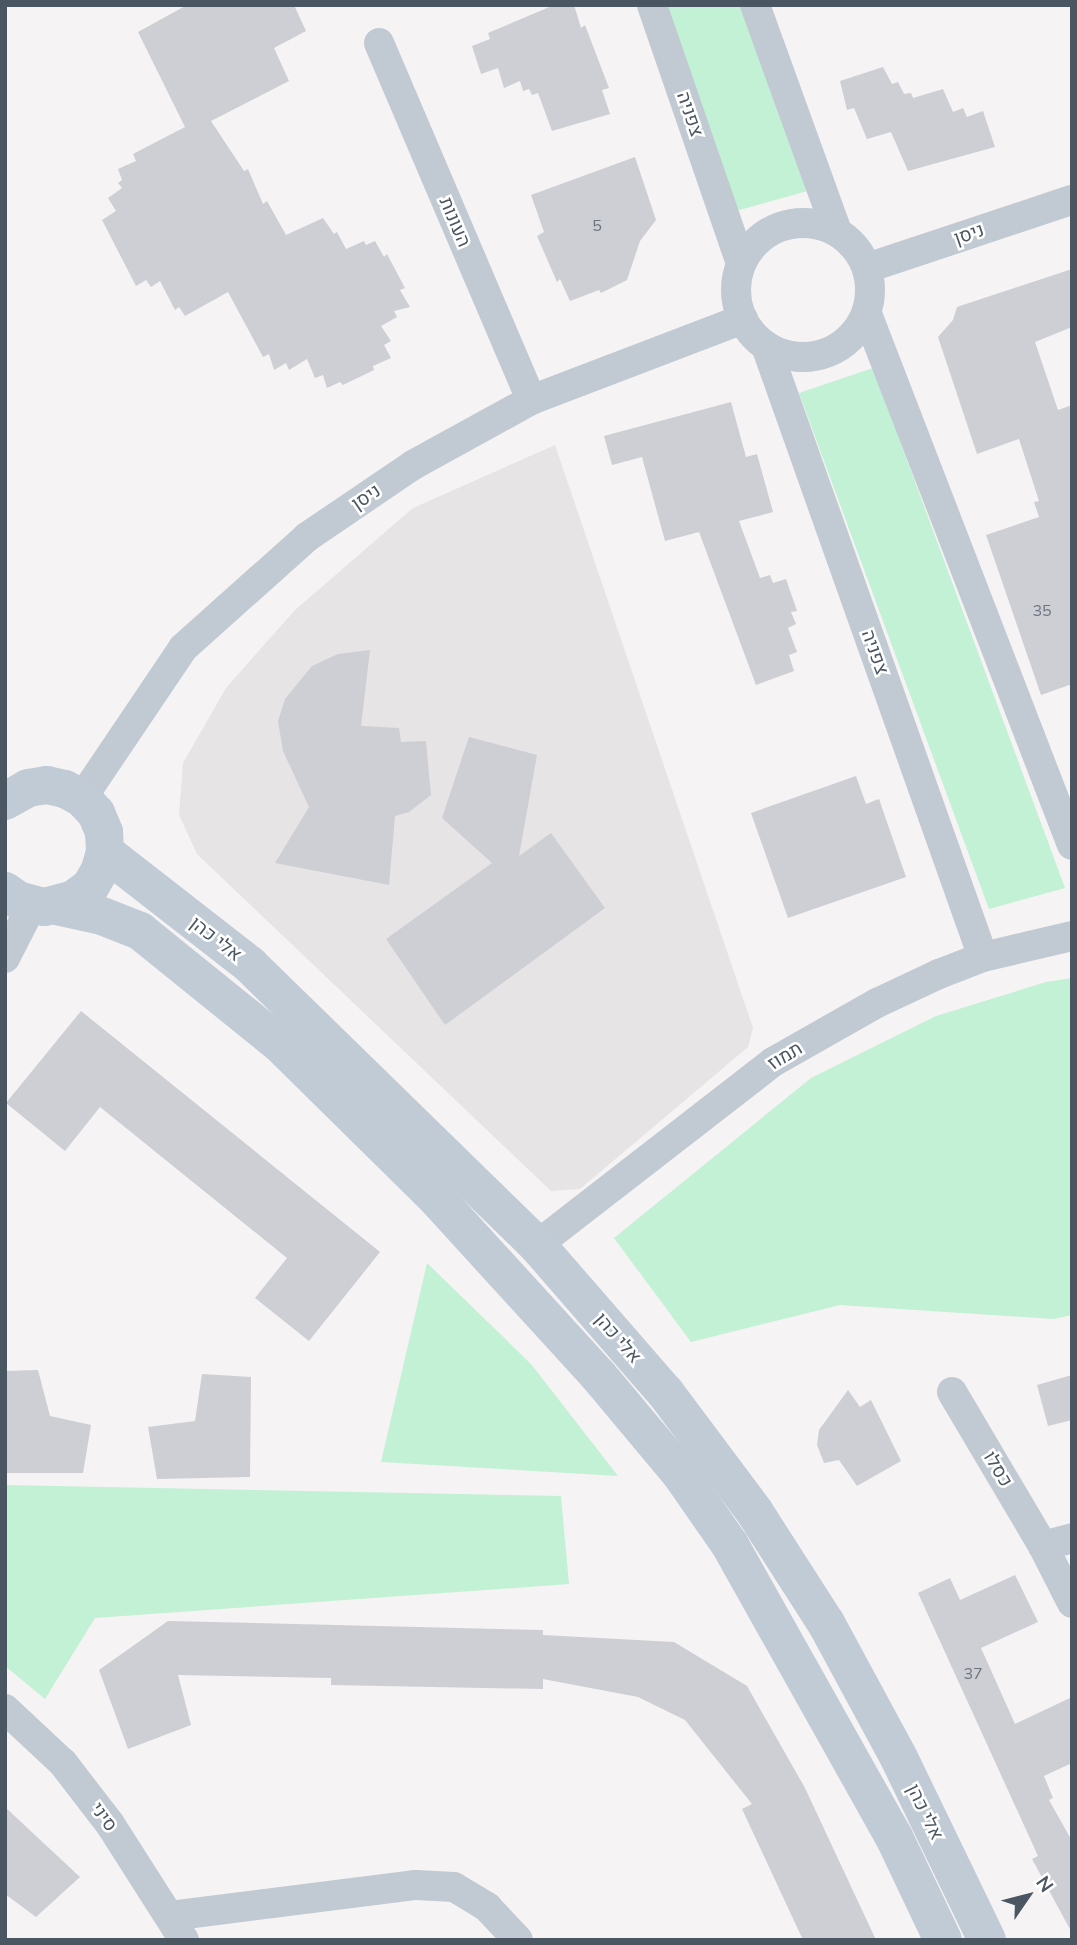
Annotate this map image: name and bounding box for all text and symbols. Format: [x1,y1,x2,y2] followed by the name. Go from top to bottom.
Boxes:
[672,89,708,139] street label: צפניה
[434,194,476,250] street label: העונות
[592,215,602,235] house number: 5
[951,218,987,250] street label: ניסן
[347,479,385,515] street label: ניסן
[1032,600,1052,620] house number: 35
[856,626,894,678] street label: צפניה
[186,912,246,966] street label: אלי כהן
[764,1037,806,1075] street label: תמוז
[590,1308,646,1368] street label: אלי כהן
[979,1447,1017,1491] street label: כסלו
[963,1663,983,1683] house number: 37
[902,1780,948,1844] street label: אלי כהן
[86,1798,122,1836] street label: סיני
[993,1861,1063,1931] north arrow
[1031,1871,1059,1897] text: N

